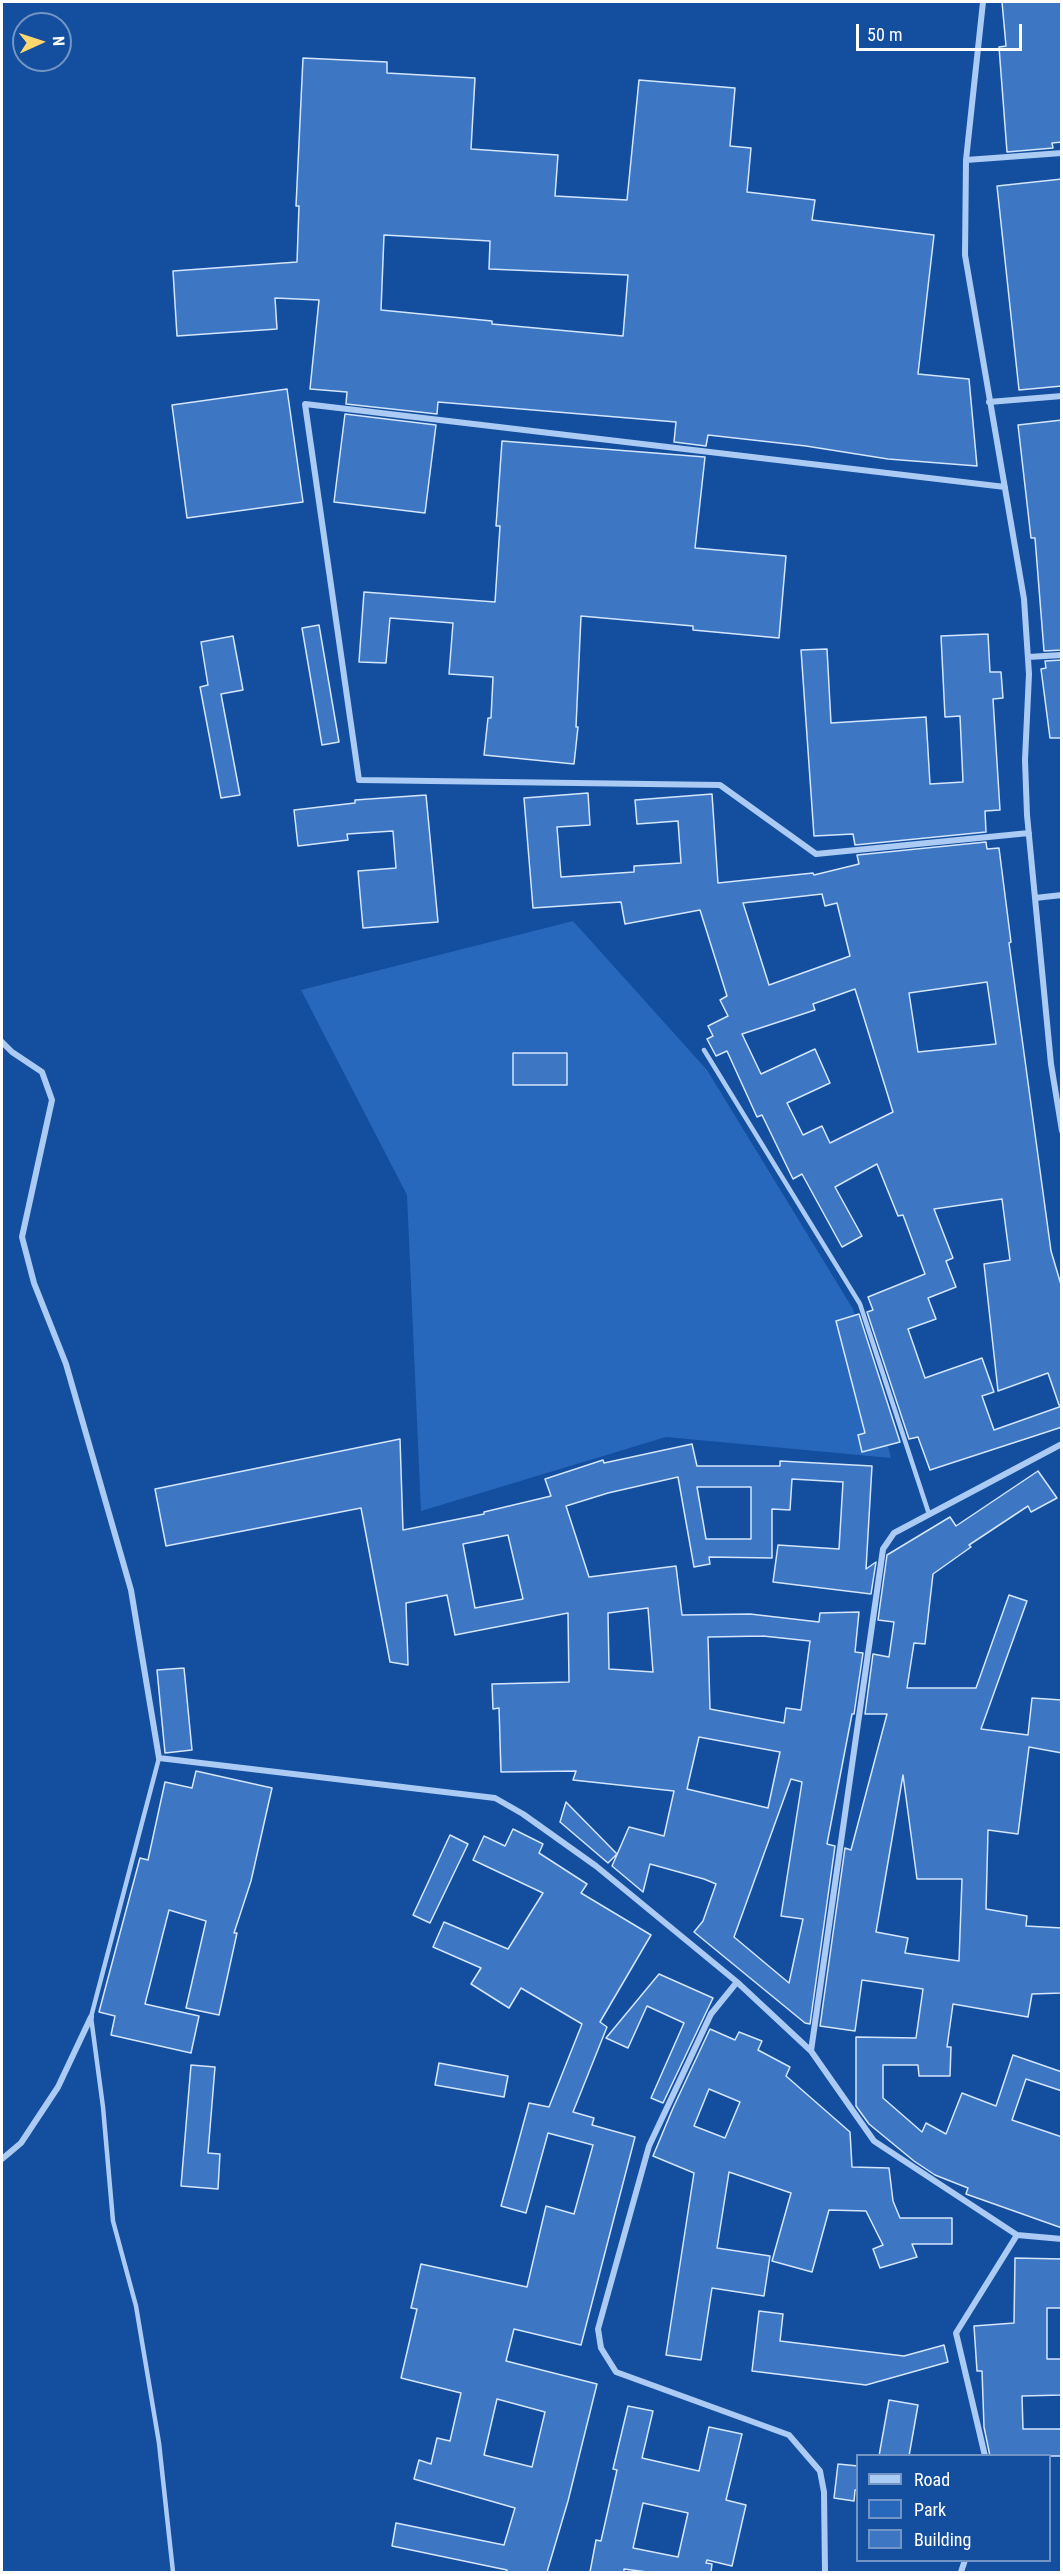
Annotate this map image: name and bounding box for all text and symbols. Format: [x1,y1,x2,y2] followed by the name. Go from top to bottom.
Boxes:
[12,12,72,72] north arrow
[859,12,1026,50] scale bar
[867,24,902,45] text: 50 m
[49,36,68,47] text: N
[856,2454,1051,2562] legend
[914,2469,950,2490] text: Road
[914,2499,946,2520] text: Park
[914,2529,971,2550] text: Building

